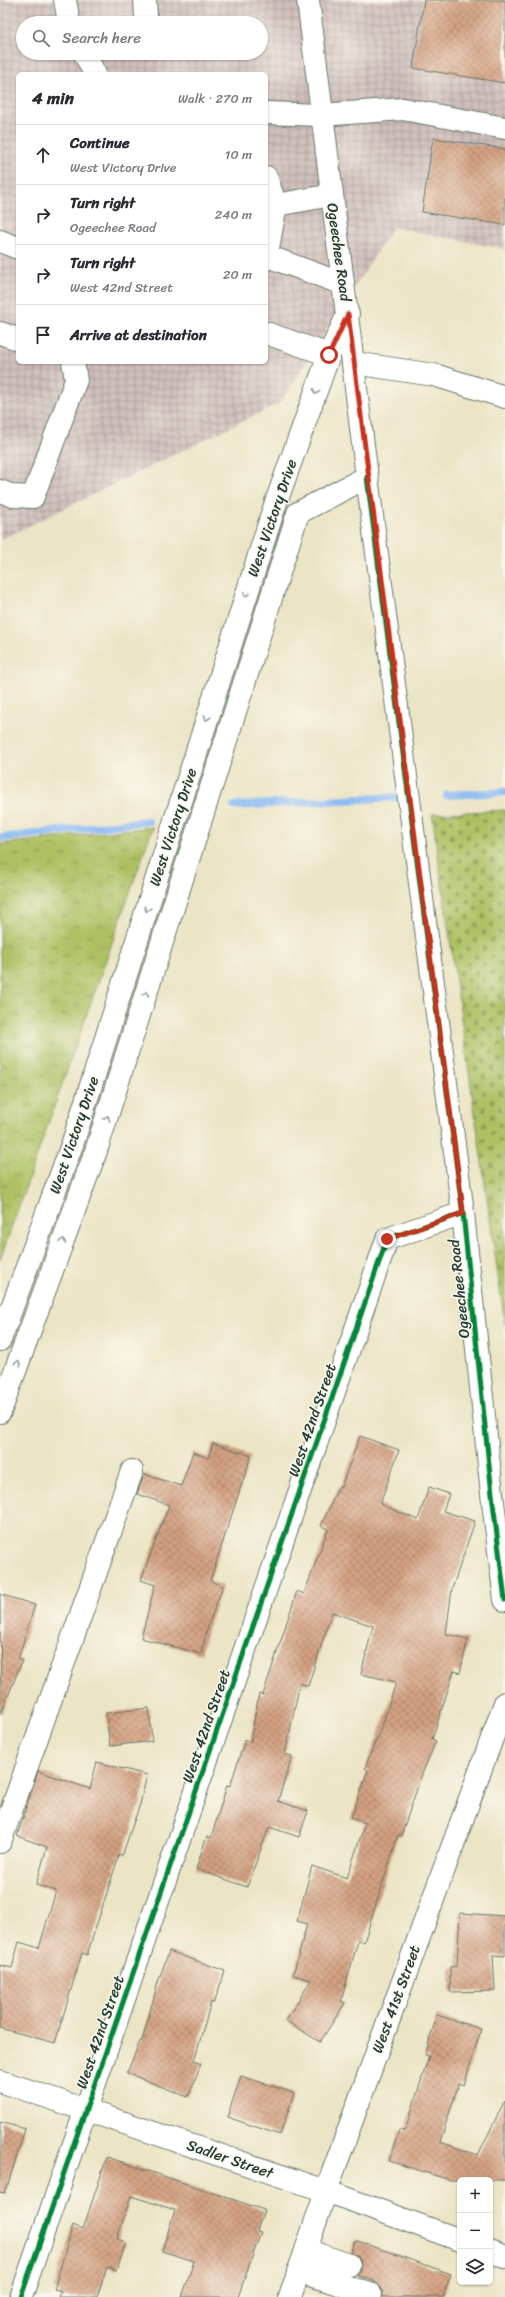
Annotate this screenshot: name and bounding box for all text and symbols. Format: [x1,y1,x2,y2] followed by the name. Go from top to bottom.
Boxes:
[16,16,268,60] search box
[62,25,141,51] text: Search here
[30,27,52,49] icon: search
[32,83,74,113] text: 4 min
[178,87,252,110] text: Walk · 270 m
[70,130,130,156] text: Continue
[225,143,252,166] text: 10 m
[32,144,54,166] icon: ahead
[70,156,176,179] text: West Victory Drive
[70,190,135,216] text: Turn right
[319,201,359,304] street label: Ogeechee Road
[215,203,252,226] text: 240 m
[32,204,54,226] icon: right
[70,216,156,239] text: Ogeechee Road
[70,250,135,276] text: Turn right
[223,263,252,286] text: 20 m
[32,264,54,286] icon: right
[70,276,173,299] text: West 42nd Street
[70,322,207,348] text: Arrive at destination
[32,324,54,346] icon: arrive
[320,346,338,364] route start
[312,388,320,395] one-way arrow
[240,455,304,580] street label: West Victory Drive
[242,591,251,598] one-way arrow
[203,714,212,721] one-way arrow
[142,764,204,889] street label: West Victory Drive
[143,905,152,912] one-way arrow
[141,991,150,998] one-way arrow
[42,1072,106,1197] street label: West Victory Drive
[102,1115,111,1122] one-way arrow
[378,1230,396,1248] route end
[59,1237,67,1244] one-way arrow
[441,1237,477,1340] street label: Ogeechee Road
[14,1359,22,1366] one-way arrow
[280,1359,344,1480] street label: West 42nd Street
[174,1665,238,1786] street label: West 42nd Street
[364,1941,428,2057] street label: West 41st Street
[68,1971,132,2092] street label: West 42nd Street
[183,2132,278,2186] street label: Sadler Street
[457,2177,493,2285] map controls
[457,2177,493,2213] button: +
[457,2213,493,2249] button: −
[457,2249,493,2285] button: layers

